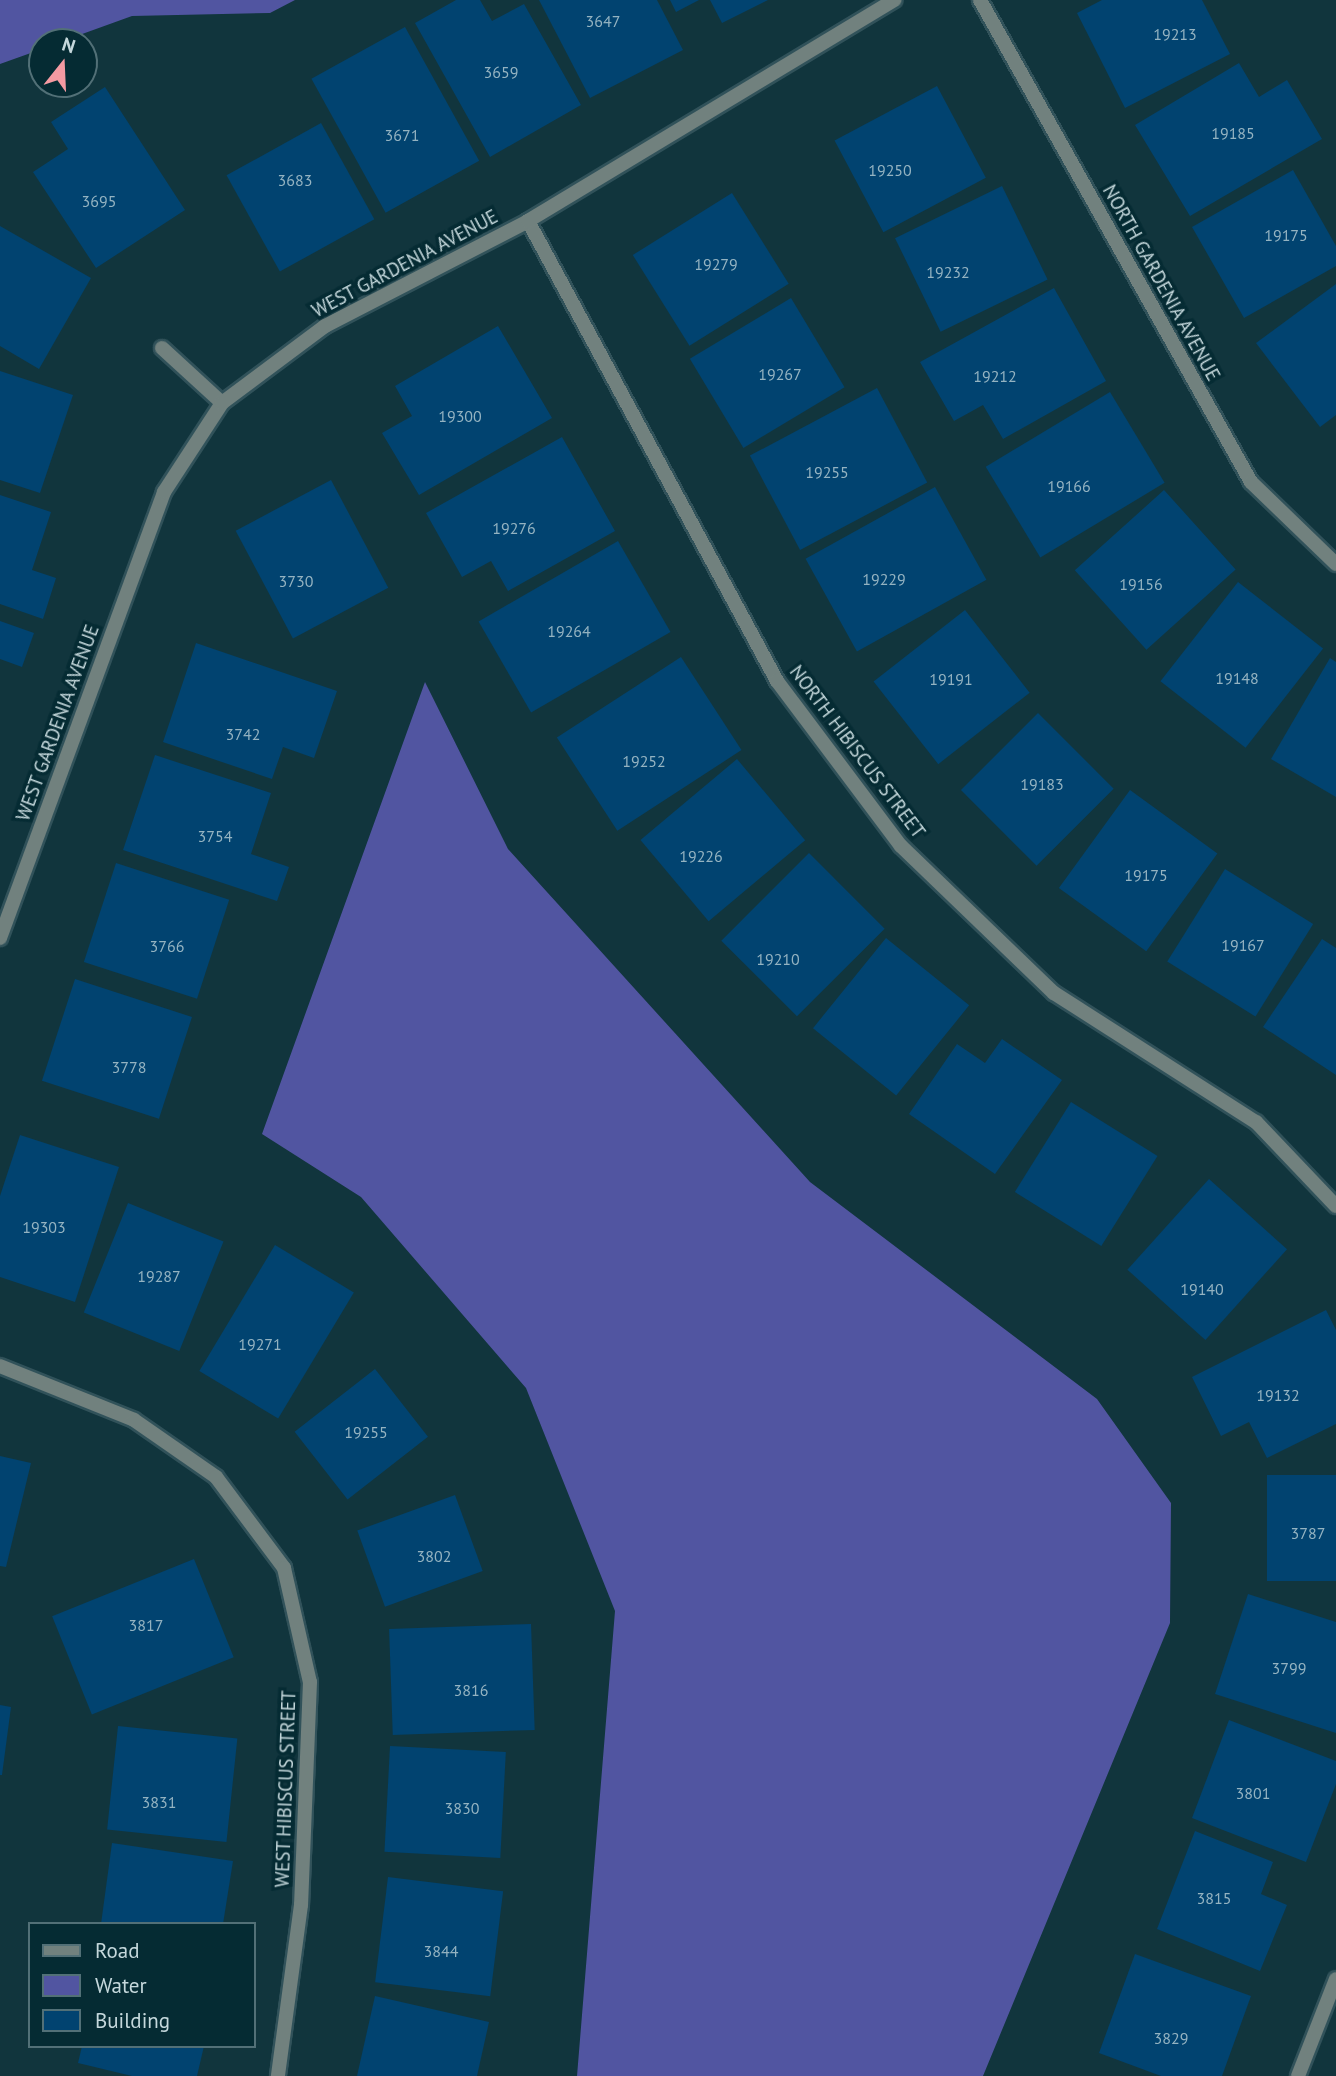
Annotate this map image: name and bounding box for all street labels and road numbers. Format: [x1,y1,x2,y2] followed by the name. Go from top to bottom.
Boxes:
[1097,180,1225,386] street label: NORTH GARDENIA AVENUE
[307,205,503,323] street label: WEST GARDENIA AVENUE
[11,621,105,825] street label: WEST GARDENIA AVENUE
[785,661,929,843] street label: NORTH HIBISCUS STREET
[271,1690,301,1888] street label: WEST HIBISCUS STREET

